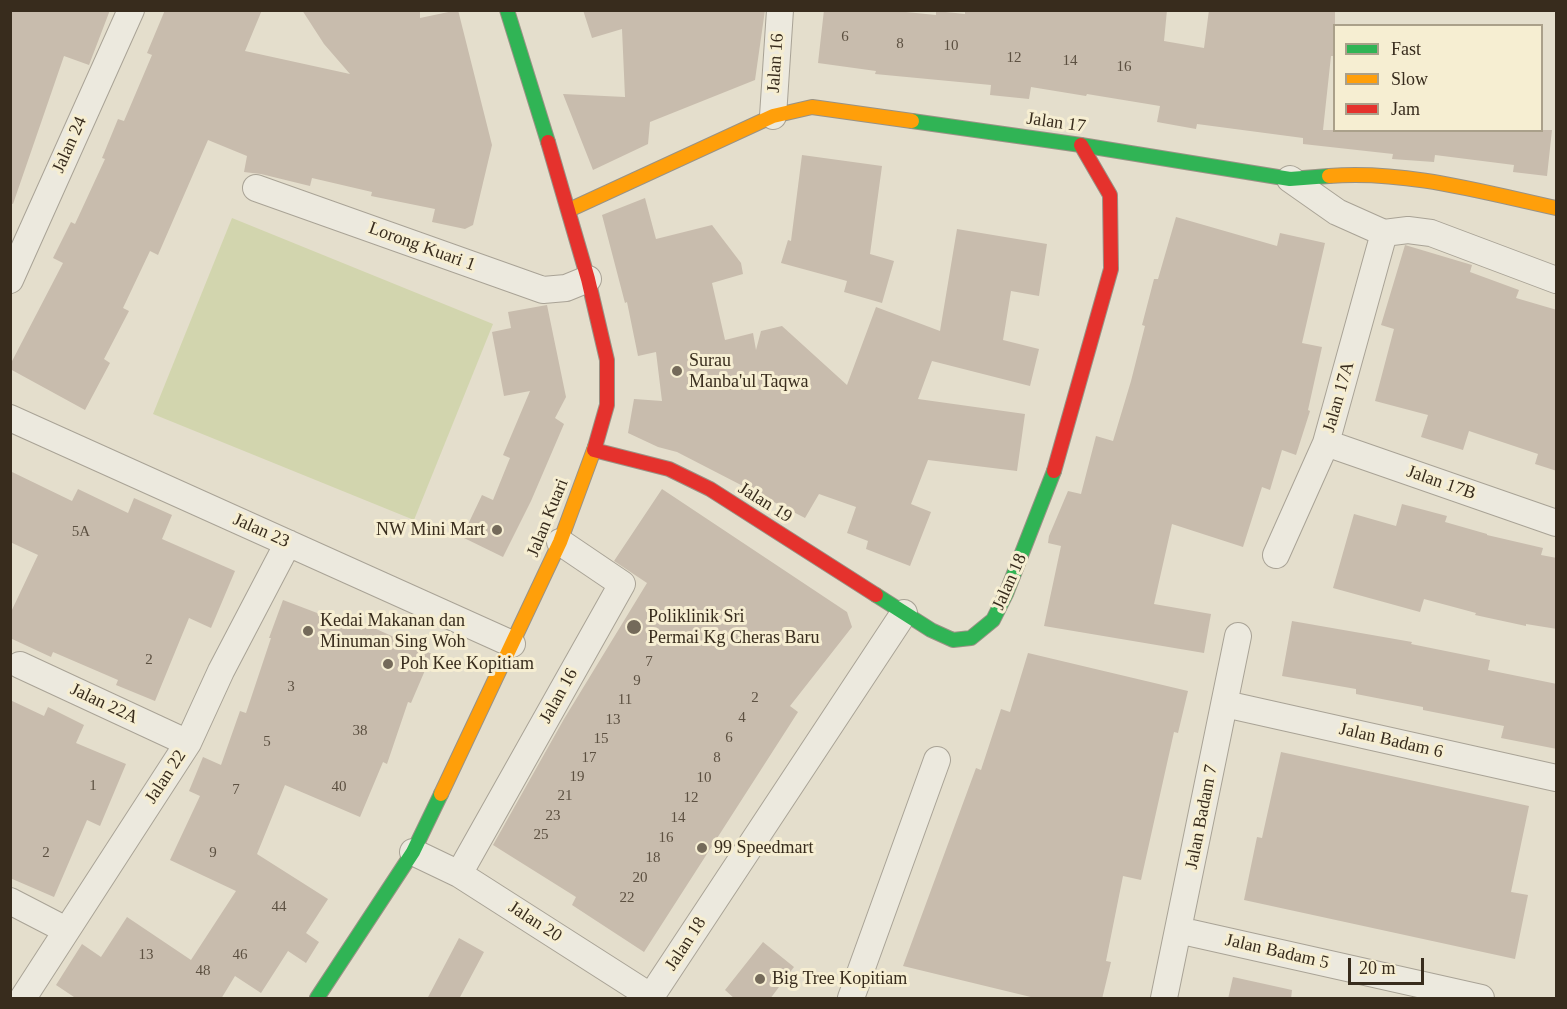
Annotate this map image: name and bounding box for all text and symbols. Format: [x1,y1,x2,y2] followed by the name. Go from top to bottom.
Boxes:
[1333,24,1543,132] legend
[841,28,849,46] house number: 6
[763,33,789,93] street label: Jalan 16
[896,35,904,53] house number: 8
[944,37,958,55] house number: 10
[1391,39,1421,59] text: Fast
[1006,49,1022,67] house number: 12
[1062,52,1078,70] house number: 14
[1116,58,1132,76] house number: 16
[1391,69,1428,89] text: Slow
[1391,99,1420,119] text: Jam
[1025,108,1087,138] street label: Jalan 17
[48,113,92,177] street label: Jalan 24
[366,218,478,276] street label: Lorong Kuari 1
[689,350,808,392] place label: Surau Manba'ul Taqwa
[1319,359,1359,435] street label: Jalan 17A
[670,364,684,378] marker: Surau Manba'ul Taqwa
[1404,461,1478,505] street label: Jalan 17B
[523,476,573,560] street label: Jalan Kuari
[734,478,796,528] street label: Jalan 19
[229,509,293,553] street label: Jalan 23
[376,519,485,541] place label: NW Mini Mart
[72,523,90,541] house number: 5A
[490,523,504,537] marker: NW Mini Mart
[988,550,1032,614] street label: Jalan 18
[648,606,819,648] place label: Poliklinik Sri Permai Kg Cheras Baru
[320,610,466,652] place label: Kedai Makanan dan Minuman Sing Woh
[625,618,643,636] marker: Poliklinik Sri Permai Kg Cheras Baru
[301,624,315,638] marker: Kedai Makanan dan Minuman Sing Woh
[145,651,153,669] house number: 2
[400,653,534,675] place label: Poh Kee Kopitiam
[645,653,653,671] house number: 7
[381,657,395,671] marker: Poh Kee Kopitiam
[535,665,583,727] street label: Jalan 16
[633,672,641,690] house number: 9
[287,678,295,696] house number: 3
[67,679,141,729] street label: Jalan 22A
[751,689,759,707] house number: 2
[618,691,632,709] house number: 11
[738,709,746,727] house number: 4
[606,711,620,729] house number: 13
[1337,719,1445,763] street label: Jalan Badam 6
[352,722,368,740] house number: 38
[725,729,733,747] house number: 6
[594,730,608,748] house number: 15
[263,733,271,751] house number: 5
[141,746,191,808] street label: Jalan 22
[582,749,596,767] house number: 17
[713,749,721,767] house number: 8
[1181,763,1223,871] street label: Jalan Badam 7
[570,768,584,786] house number: 19
[696,769,712,787] house number: 10
[89,777,97,795] house number: 1
[332,778,346,796] house number: 40
[232,781,240,799] house number: 7
[558,787,572,805] house number: 21
[684,789,698,807] house number: 12
[546,807,560,825] house number: 23
[670,809,686,827] house number: 14
[534,826,548,844] house number: 25
[658,829,674,847] house number: 16
[714,837,813,859] place label: 99 Speedmart
[695,841,709,855] marker: 99 Speedmart
[42,844,50,862] house number: 2
[209,844,217,862] house number: 9
[646,849,660,867] house number: 18
[632,869,648,887] house number: 20
[620,889,634,907] house number: 22
[504,897,566,947] street label: Jalan 20
[272,898,286,916] house number: 44
[661,913,711,975] street label: Jalan 18
[1223,930,1331,974] street label: Jalan Badam 5
[138,946,154,964] house number: 13
[232,946,248,964] house number: 46
[1351,946,1428,984] scale bar
[1359,958,1396,978] text: 20 m
[196,962,210,980] house number: 48
[772,968,907,990] place label: Big Tree Kopitiam
[753,972,767,986] marker: Big Tree Kopitiam

